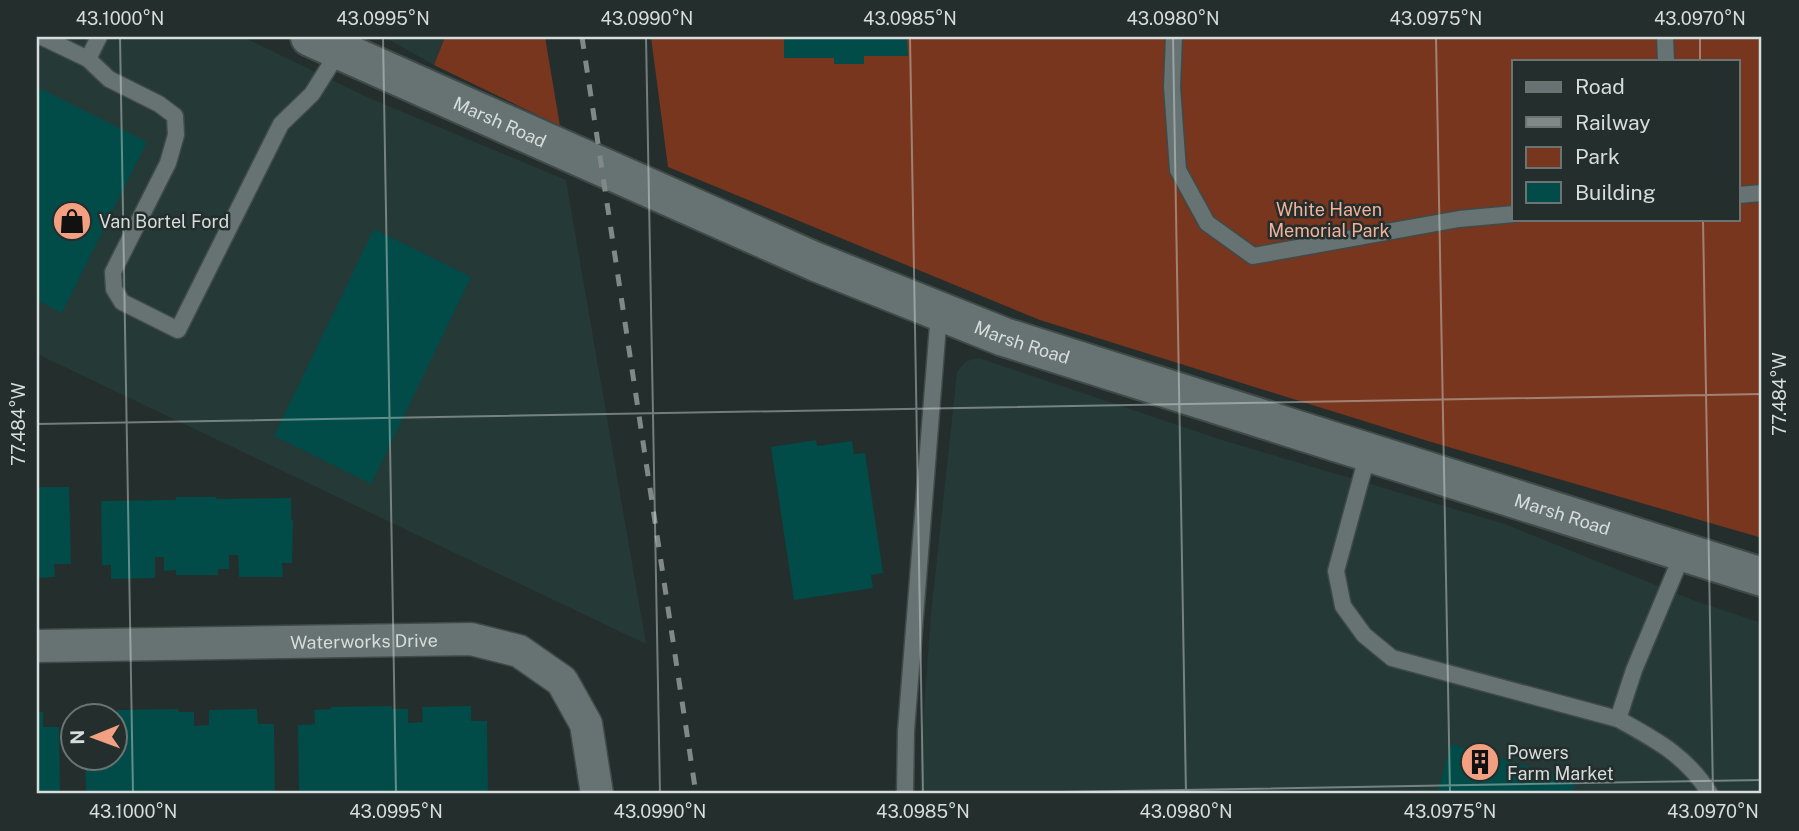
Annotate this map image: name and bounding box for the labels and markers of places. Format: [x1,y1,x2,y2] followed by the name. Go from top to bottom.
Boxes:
[51,200,93,242] shop icon: Van Bortel Ford
[99,211,229,232] place label: Van Bortel Ford
[1459,741,1501,783] building icon: Powers Farm Market
[1507,742,1614,784] place label: Powers Farm Market

